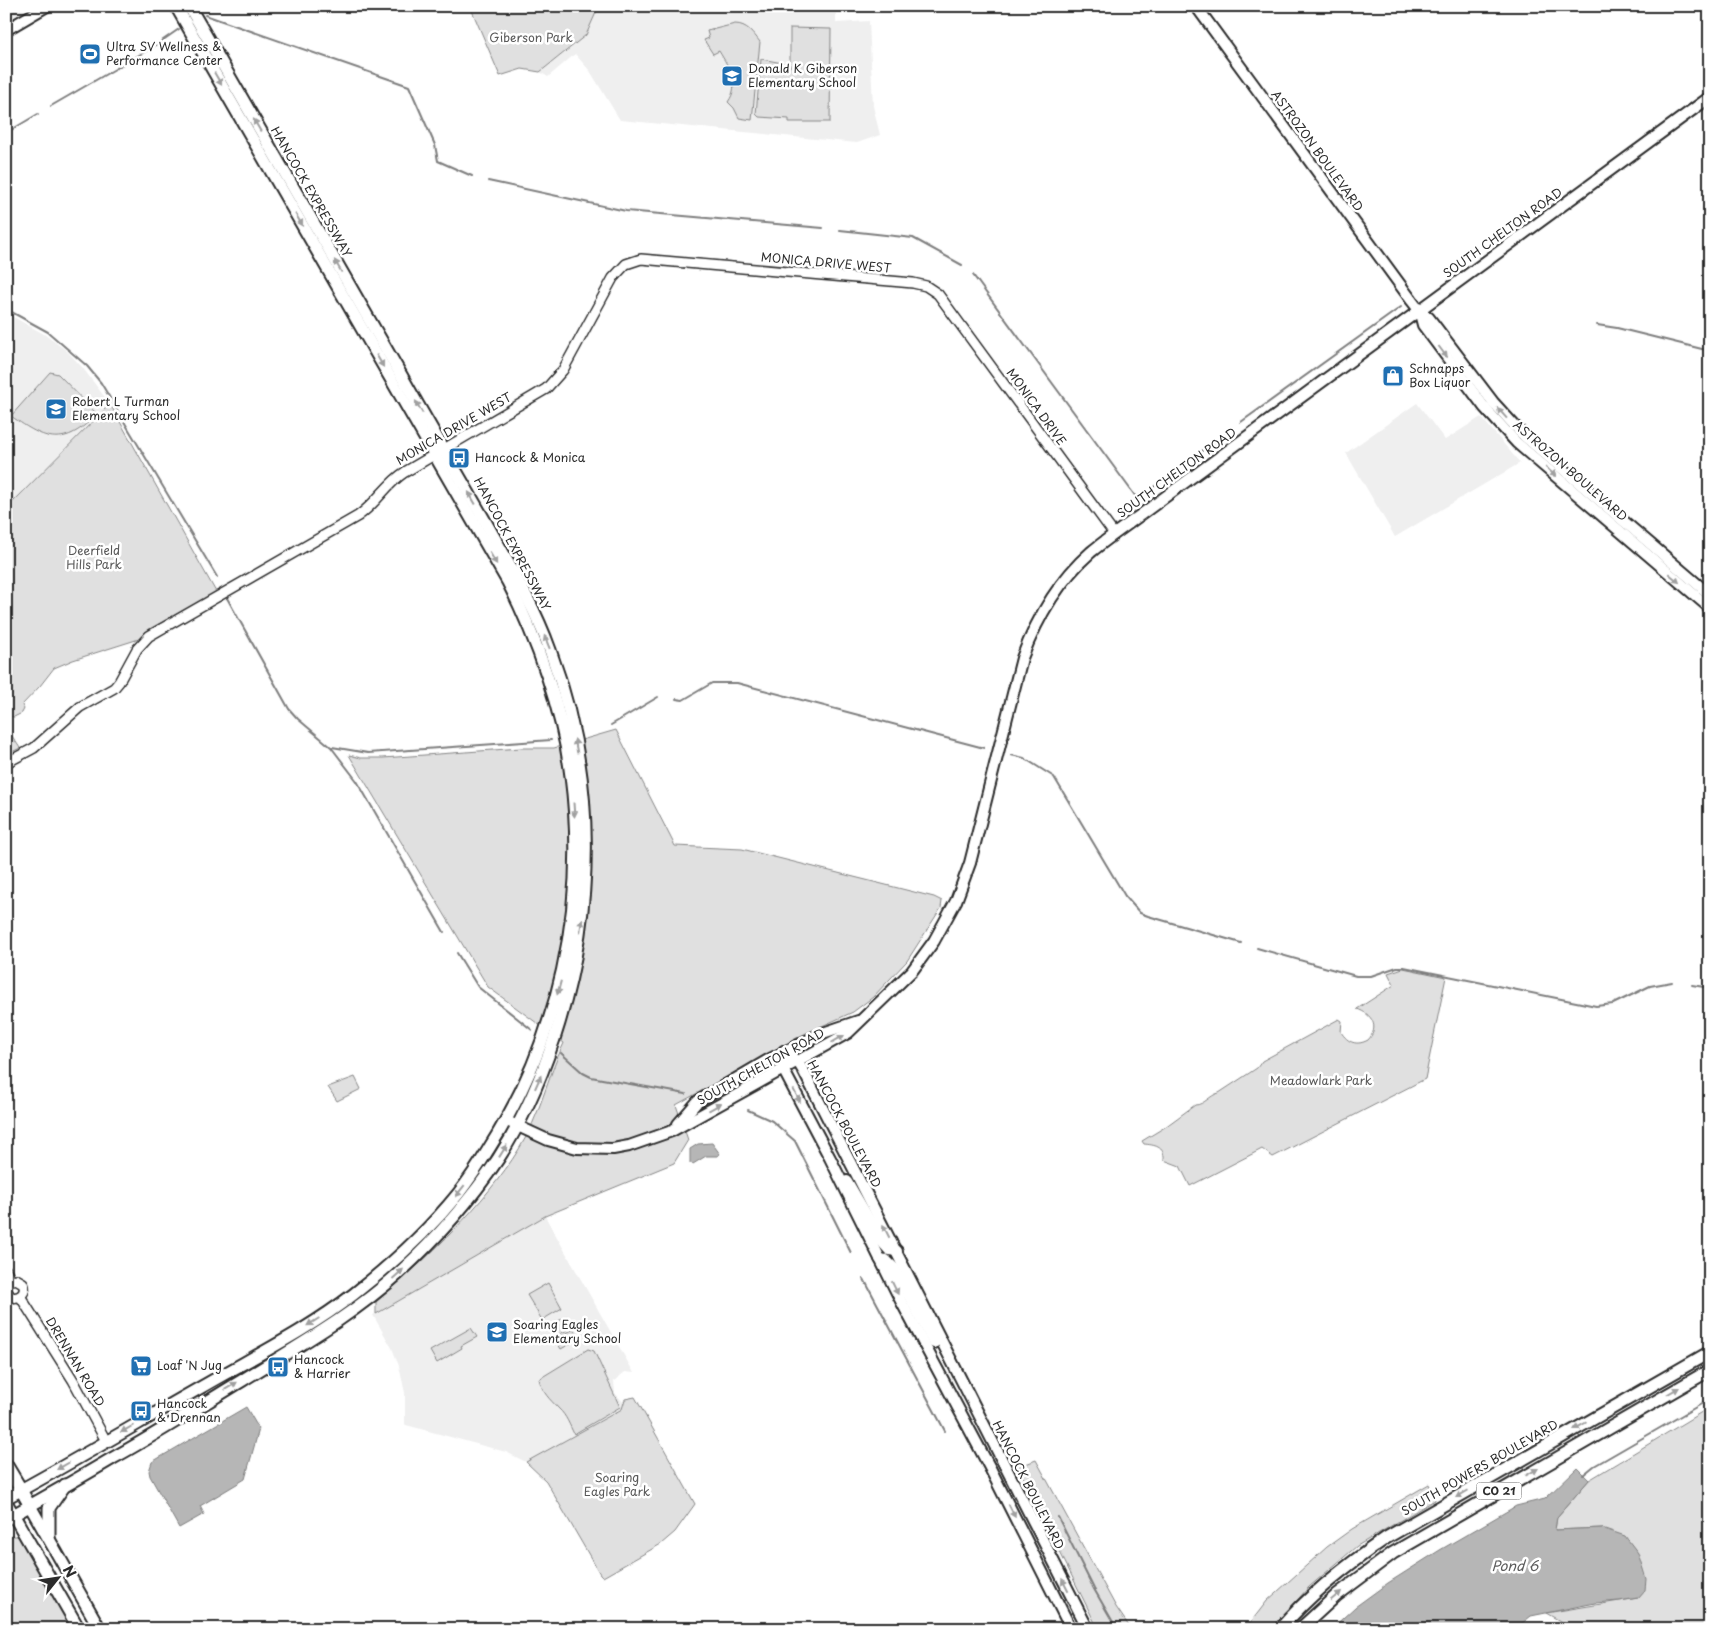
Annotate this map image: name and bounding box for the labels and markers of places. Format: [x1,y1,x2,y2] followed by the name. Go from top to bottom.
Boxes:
[106,37,223,69] place label: Ultra SV Wellness & Performance Center
[78,42,102,66] sports icon: Ultra SV Wellness & Performance Center
[748,59,857,91] place label: Donald K Giberson Elementary School
[720,64,744,88] school or university icon: Donald K Giberson Elementary School
[1409,359,1471,391] place label: Schnapps Box Liquor
[1381,364,1405,388] shop icon: Schnapps Box Liquor
[72,392,180,424] place label: Robert L Turman Elementary School
[44,397,68,421] school or university icon: Robert L Turman Elementary School
[447,446,471,470] bus stop icon: Hancock & Monica
[475,448,586,466] place label: Hancock & Monica
[513,1315,621,1347] place label: Soaring Eagles Elementary School
[485,1320,509,1344] school or university icon: Soaring Eagles Elementary School
[294,1350,351,1382] place label: Hancock & Harrier
[129,1354,153,1378] supermarket icon: Loaf 'N Jug
[266,1355,290,1379] bus stop icon: Hancock & Harrier
[157,1356,222,1374] place label: Loaf 'N Jug
[157,1394,221,1426] place label: Hancock & Drennan
[129,1399,153,1423] bus stop icon: Hancock & Drennan

